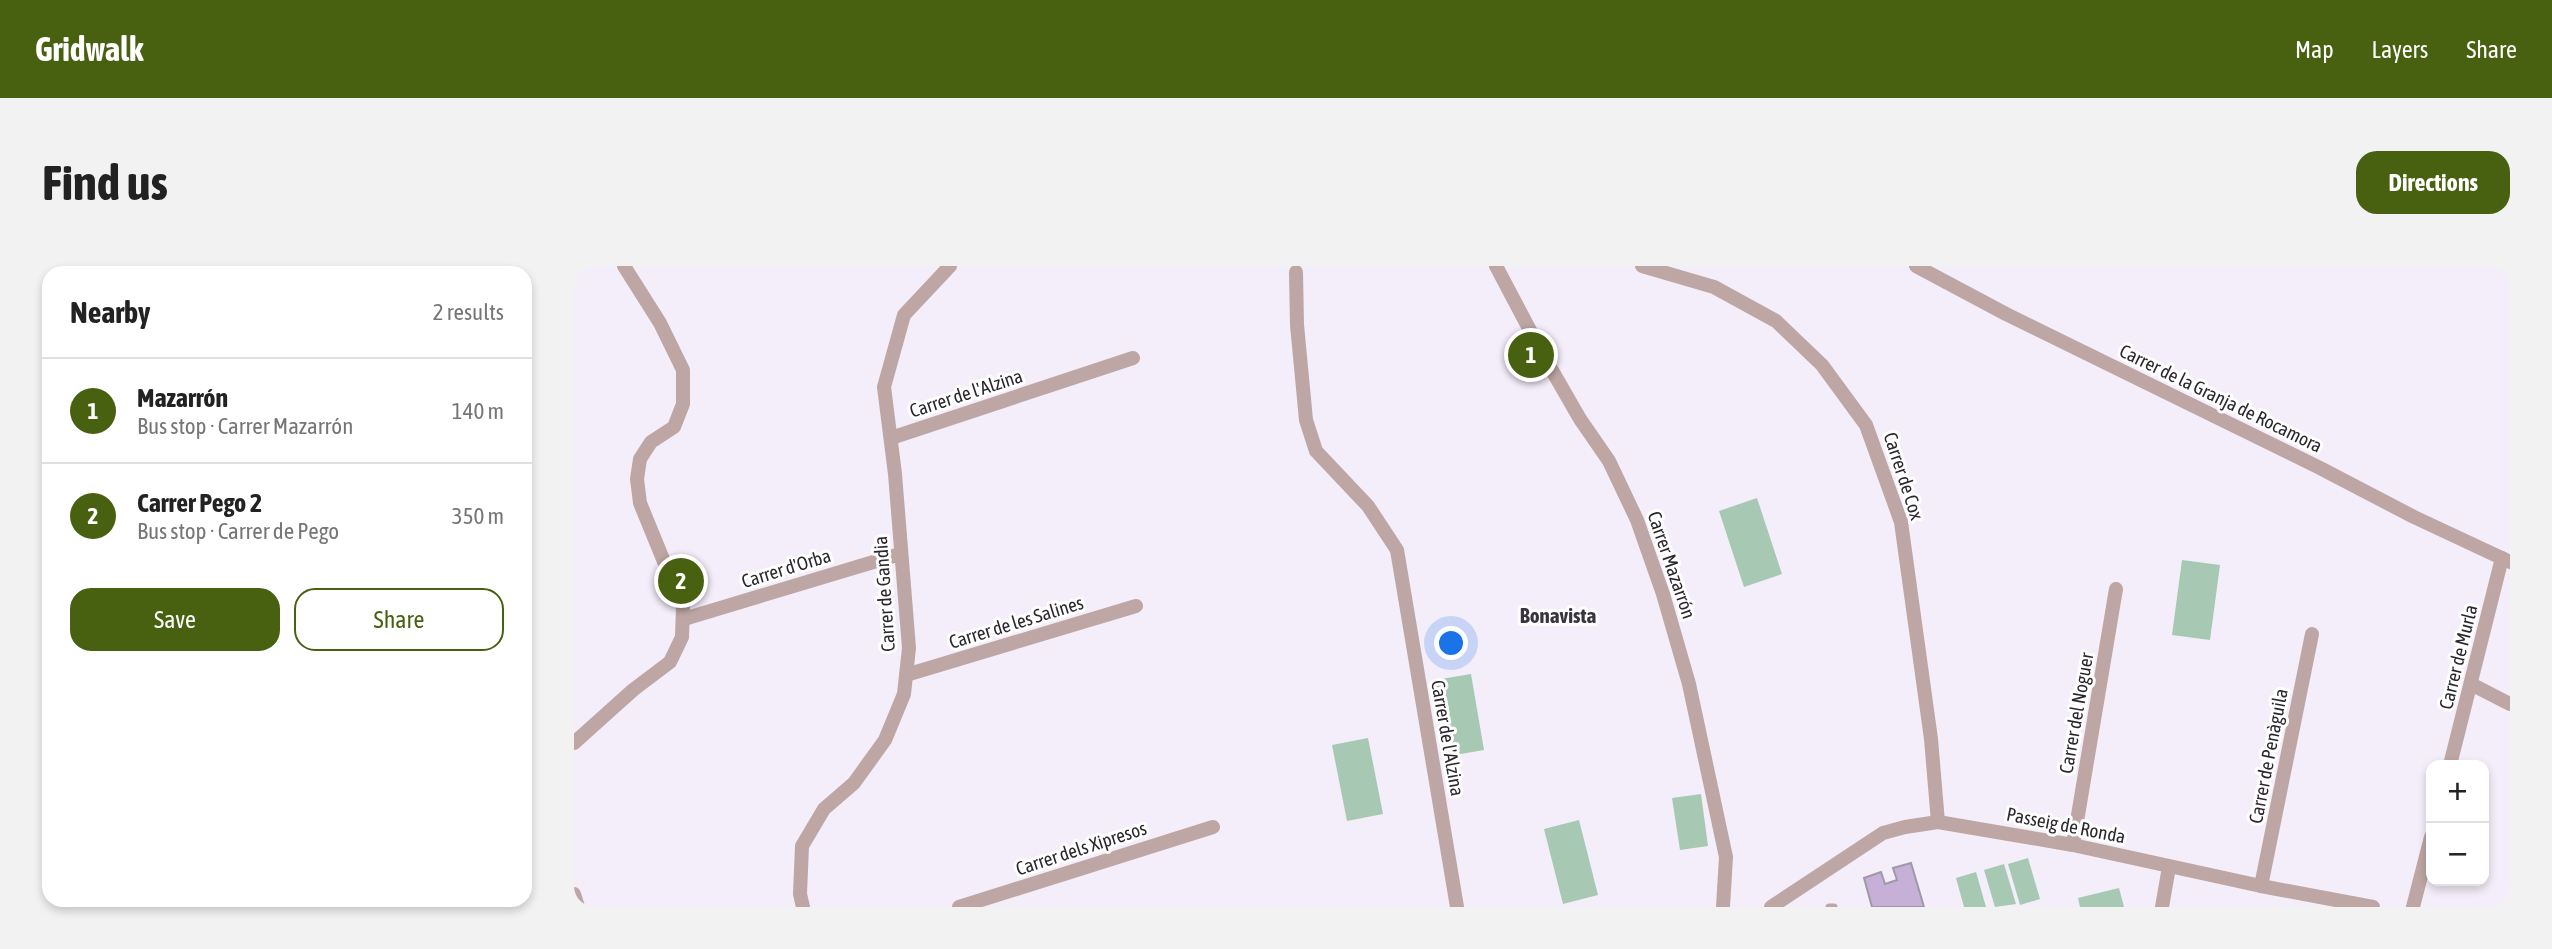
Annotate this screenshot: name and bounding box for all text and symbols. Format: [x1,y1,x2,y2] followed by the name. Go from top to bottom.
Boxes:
[35,30,143,68] text: Gridwalk
[2295,36,2334,63] text: Map
[2372,36,2428,63] text: Layers
[2466,36,2517,63] text: Share
[2356,151,2510,214] button: Directions
[42,154,168,210] text: Find us
[70,295,150,329] text: Nearby
[433,299,504,325] text: 2 results
[1508,329,1554,381] pin: 1
[2116,339,2326,457] street label: Carrer de la Granja de Rocamora
[907,364,1025,422] street label: Carrer de l'Alzina
[137,383,228,413] text: Mazarrón
[88,398,98,424] text: 1
[452,398,504,424] text: 140 m
[137,413,353,439] text: Bus stop · Carrer Mazarrón
[1880,429,1929,523] street label: Carrer de Cox
[137,488,262,518] text: Carrer Pego 2
[88,503,98,529] text: 2
[452,503,504,529] text: 350 m
[1643,508,1701,622] street label: Carrer Mazarrón
[137,518,339,544] text: Bus stop · Carrer de Pego
[869,535,899,653] street label: Carrer de Gandia
[739,544,833,592] street label: Carrer d'Orba
[658,555,704,607] pin: 2
[70,588,280,651] button: Save
[294,588,504,651] button: Share
[946,591,1086,653] street label: Carrer de les Salines
[2434,602,2482,712] street label: Carrer de Murla
[1520,603,1596,627] district label: Bonavista
[1434,626,1468,660] your location
[2055,650,2098,775] street label: Carrer del Noguer
[1427,678,1469,798] street label: Carrer de l'Alzina
[2244,687,2292,825] street label: Carrer de Penàguila
[2426,760,2489,886] map controls
[2426,760,2489,823] button: +
[2005,803,2127,847] street label: Passeig de Ronda
[1013,816,1149,879] street label: Carrer dels Xipresos
[2426,823,2489,886] button: −

